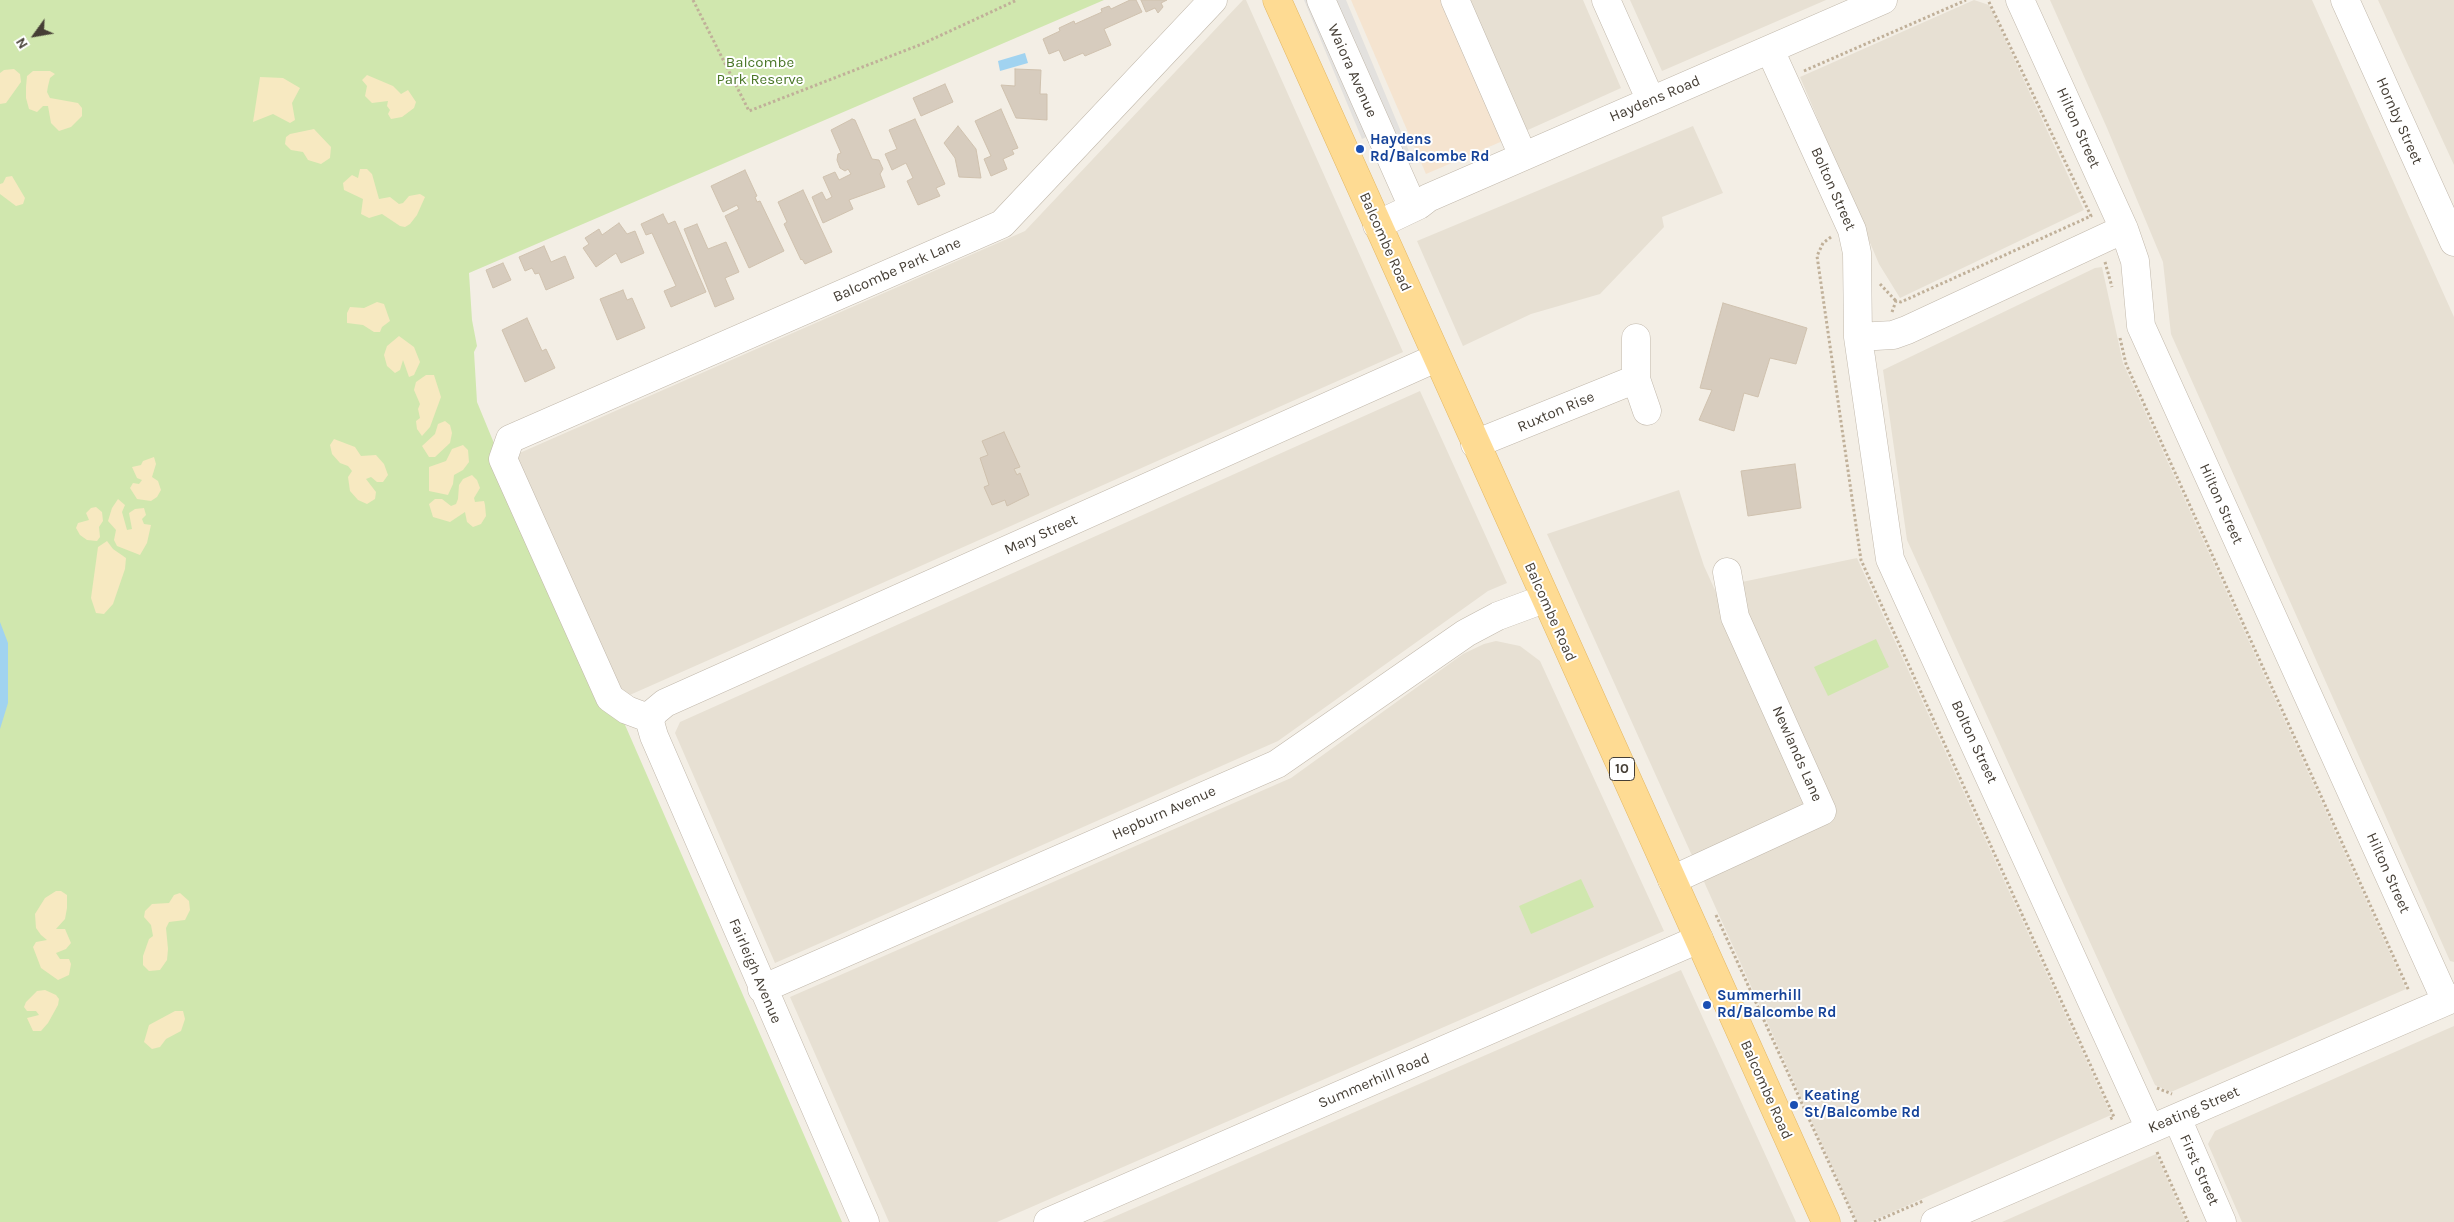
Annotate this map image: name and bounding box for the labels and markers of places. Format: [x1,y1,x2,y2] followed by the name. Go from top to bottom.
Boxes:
[1370,131,1489,166] place label: Haydens Rd/Balcombe Rd
[1354,143,1366,155] marker: Haydens Rd/Balcombe Rd
[1717,987,1836,1022] place label: Summerhill Rd/Balcombe Rd
[1701,999,1713,1011] marker: Summerhill Rd/Balcombe Rd
[1804,1087,1920,1122] place label: Keating St/Balcombe Rd
[1788,1099,1800,1111] marker: Keating St/Balcombe Rd

